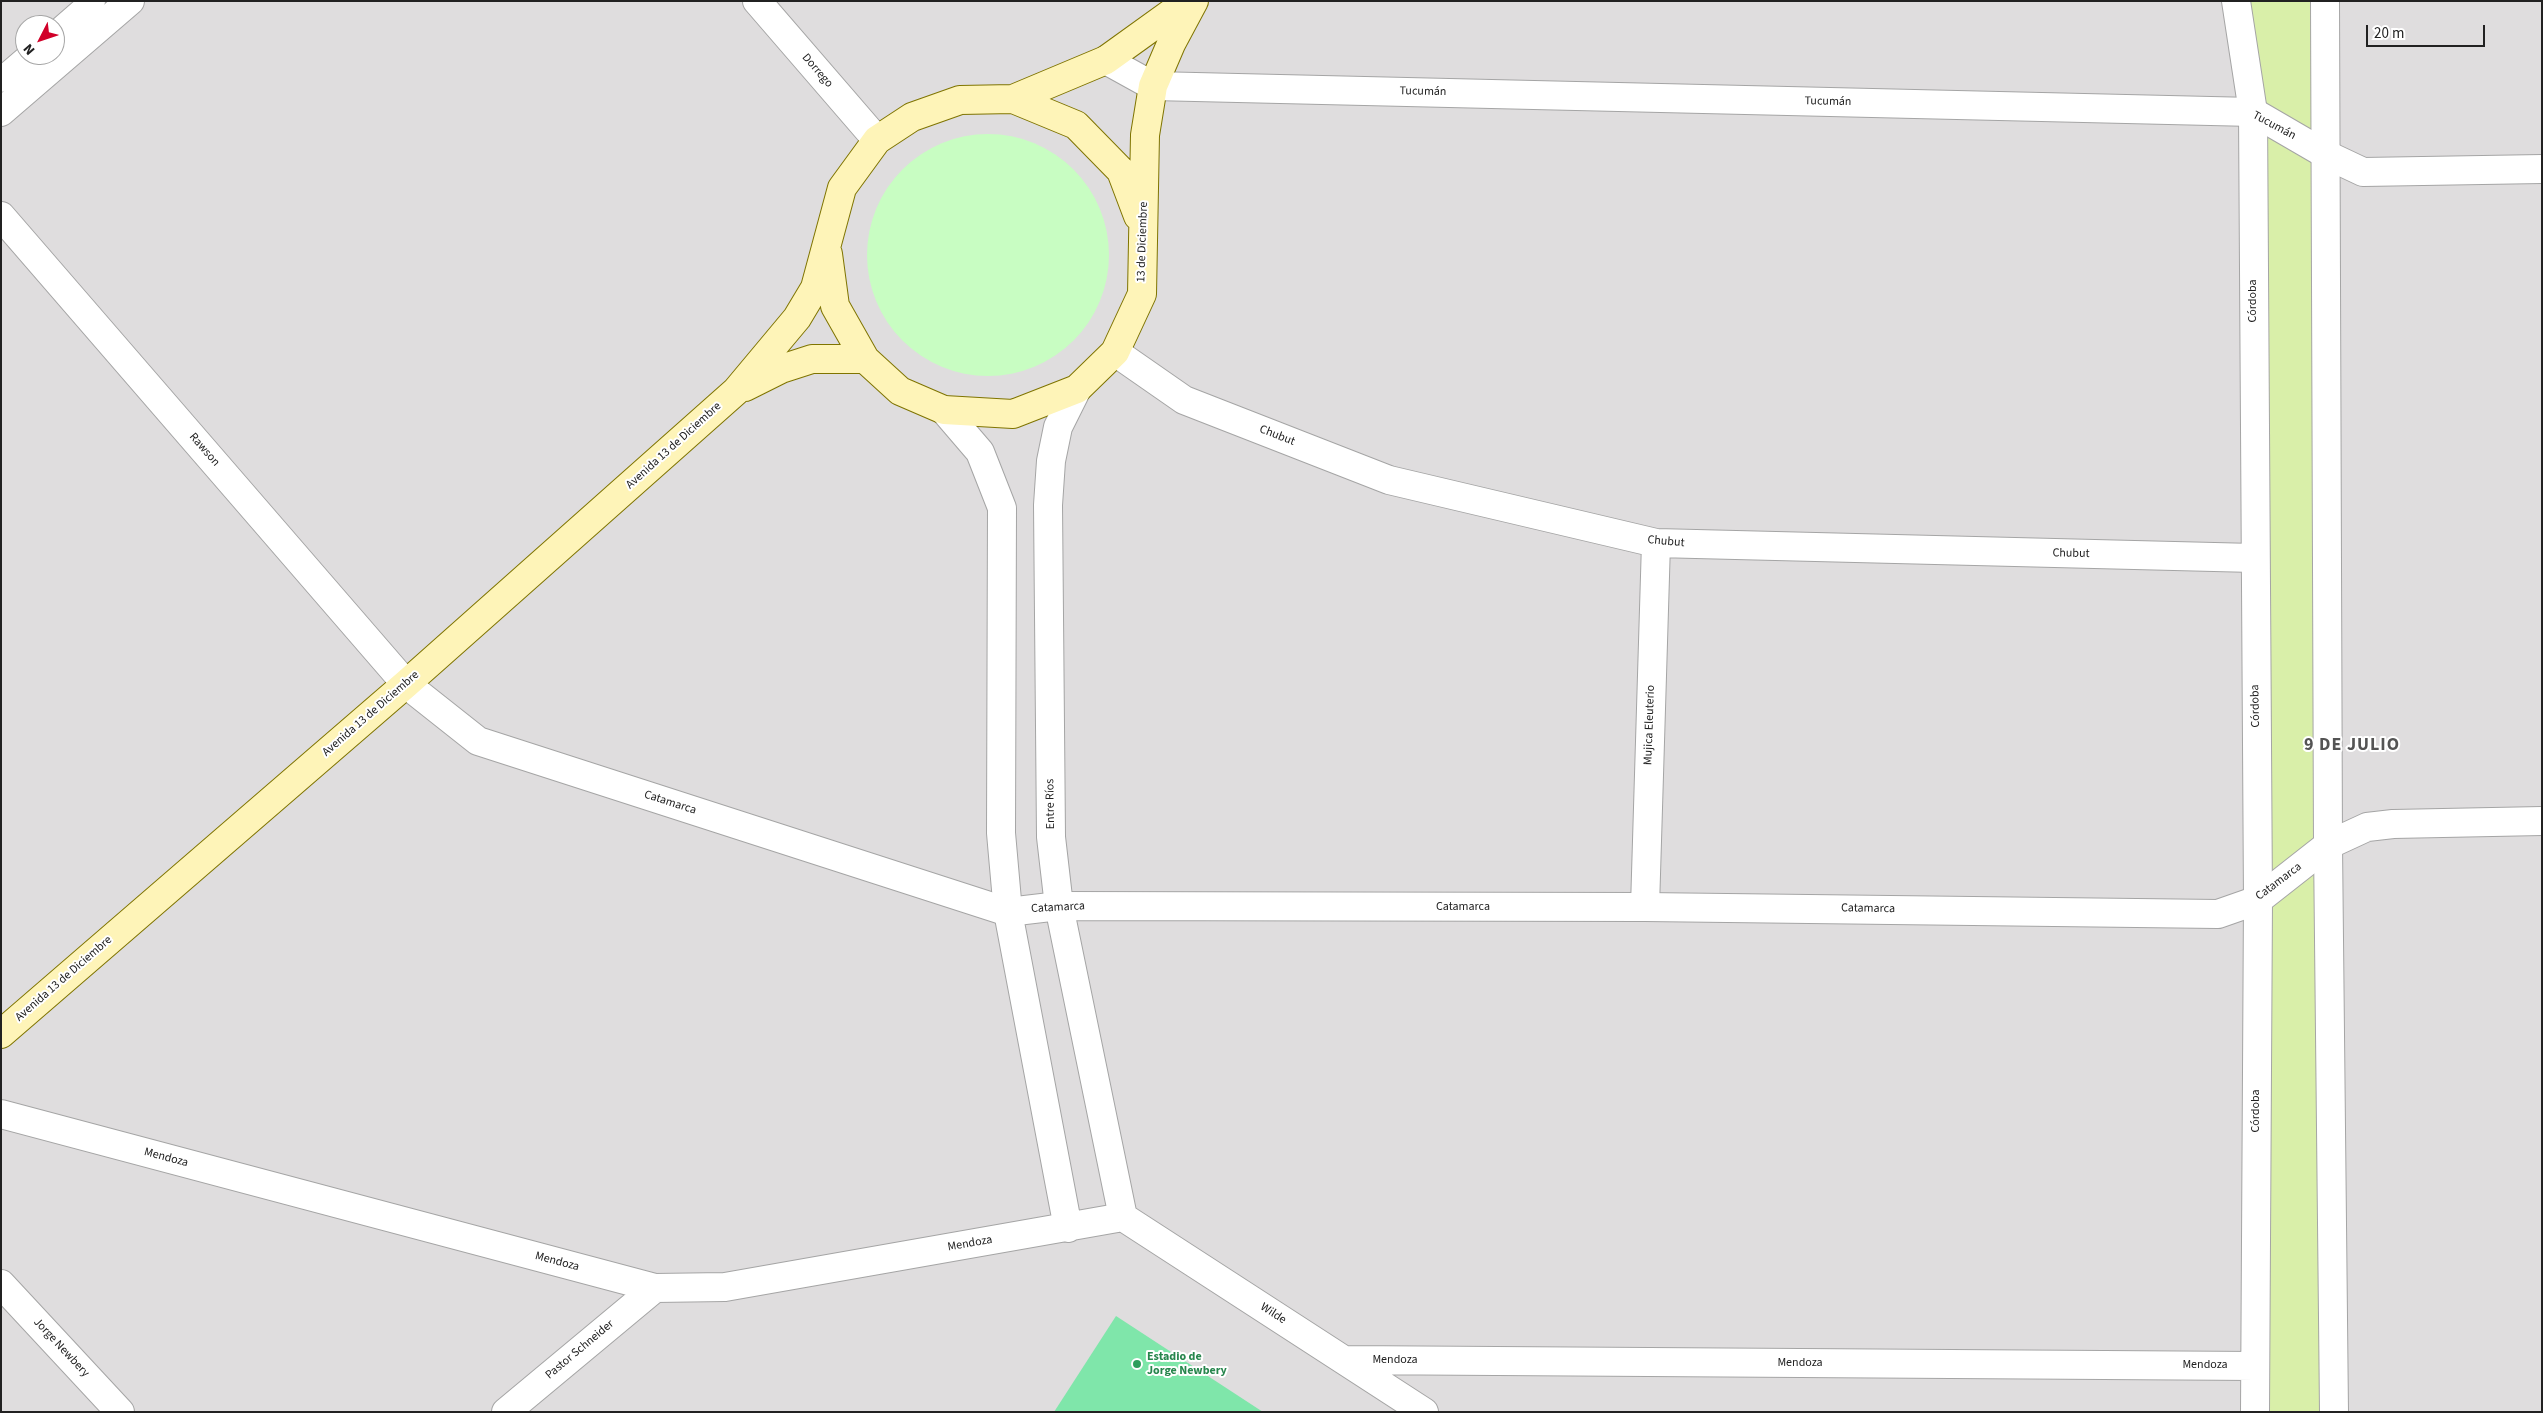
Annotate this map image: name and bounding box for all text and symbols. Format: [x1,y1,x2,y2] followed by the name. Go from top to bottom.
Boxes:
[15,15,65,65] north arrow
[2368,15,2487,47] scale bar
[2374,23,2404,44] text: 20 m
[19,39,40,59] text: N
[798,51,836,91] street label: Dorrego
[1399,84,1447,100] street label: Tucumán
[1804,94,1852,110] street label: Tucumán
[2250,109,2298,143] street label: Tucumán
[1134,201,1152,283] street label: 13 de Diciembre
[2246,279,2260,323] street label: Córdoba
[623,399,725,493] street label: Avenida 13 de Diciembre
[1257,423,1297,449] street label: Chubut
[186,430,222,470] street label: Rawson
[1647,533,1685,551] street label: Chubut
[2052,546,2090,562] street label: Chubut
[320,668,422,760] street label: Avenida 13 de Diciembre
[2248,684,2264,728] street label: Córdoba
[1641,685,1659,765] street label: Mujica Eleuterio
[2303,735,2401,757] district label: 9 DE JULIO
[1043,779,1059,829] street label: Entre Ríos
[642,788,698,818] street label: Catamarca
[2253,860,2305,904] street label: Catamarca
[1031,899,1085,917] street label: Catamarca
[1436,900,1490,914] street label: Catamarca
[1841,901,1895,917] street label: Catamarca
[13,933,115,1025] street label: Avenida 13 de Diciembre
[2249,1089,2263,1133] street label: Córdoba
[142,1145,190,1171] street label: Mendoza
[946,1233,994,1255] street label: Mendoza
[533,1249,581,1275] street label: Mendoza
[1257,1300,1289,1328] street label: Wilde
[30,1315,92,1381] street label: Jorge Newbery
[543,1317,617,1383] street label: Pastor Schneider
[1147,1350,1227,1378] place label: Estadio de Jorge Newbery
[1372,1353,1418,1367] street label: Mendoza
[1777,1356,1823,1370] street label: Mendoza
[1131,1358,1143,1370] marker: Estadio de Jorge Newbery
[2182,1358,2228,1372] street label: Mendoza

